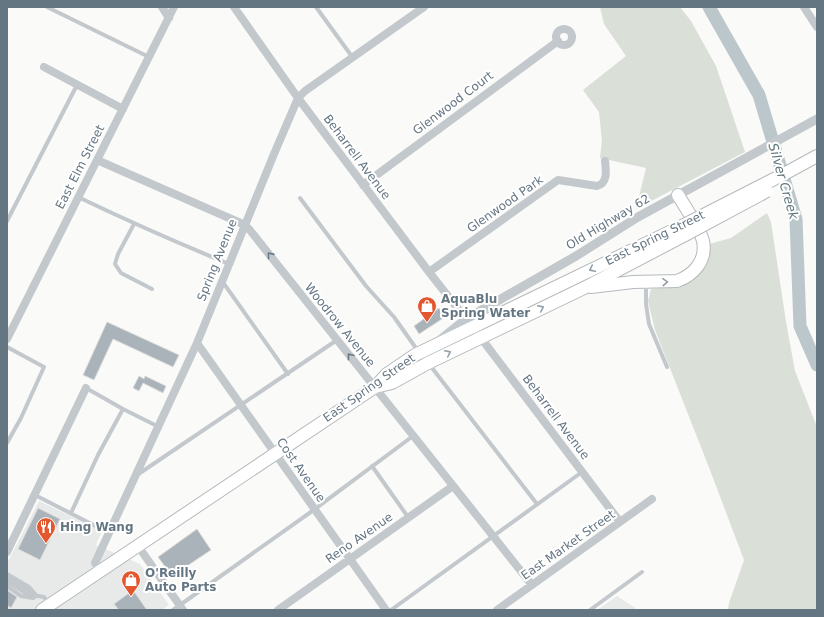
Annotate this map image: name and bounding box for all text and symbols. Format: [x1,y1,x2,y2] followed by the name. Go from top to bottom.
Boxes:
[410,68,496,138] street label: Glenwood Court
[321,112,393,202] street label: Beharrell Avenue
[53,122,107,211] street label: East Elm Street
[765,141,802,221] water label: Silver Creek
[464,173,546,235] street label: Glenwood Park
[564,191,652,253] street label: Old Highway 62
[603,208,707,268] street label: East Spring Street
[194,217,240,303] street label: Spring Avenue
[267,252,274,259] one-way arrow
[589,264,597,272] one-way arrow
[662,277,668,286] one-way arrow
[302,280,378,370] street label: Woodrow Avenue
[441,292,530,320] place label: AquaBlu Spring Water
[416,295,438,323] shop icon: AquaBlu Spring Water
[537,306,544,313] one-way arrow
[444,350,451,358] one-way arrow
[320,351,418,425] street label: East Spring Street
[348,354,355,361] one-way arrow
[520,372,592,462] street label: Beharrell Avenue
[274,435,328,505] street label: Cost Avenue
[518,507,618,583] street label: East Market Street
[323,510,395,566] street label: Reno Avenue
[35,516,57,544] restaurant icon: Hing Wang
[60,520,134,534] place label: Hing Wang
[145,566,216,594] place label: O'Reilly Auto Parts
[120,569,142,597] shop icon: O'Reilly Auto Parts

